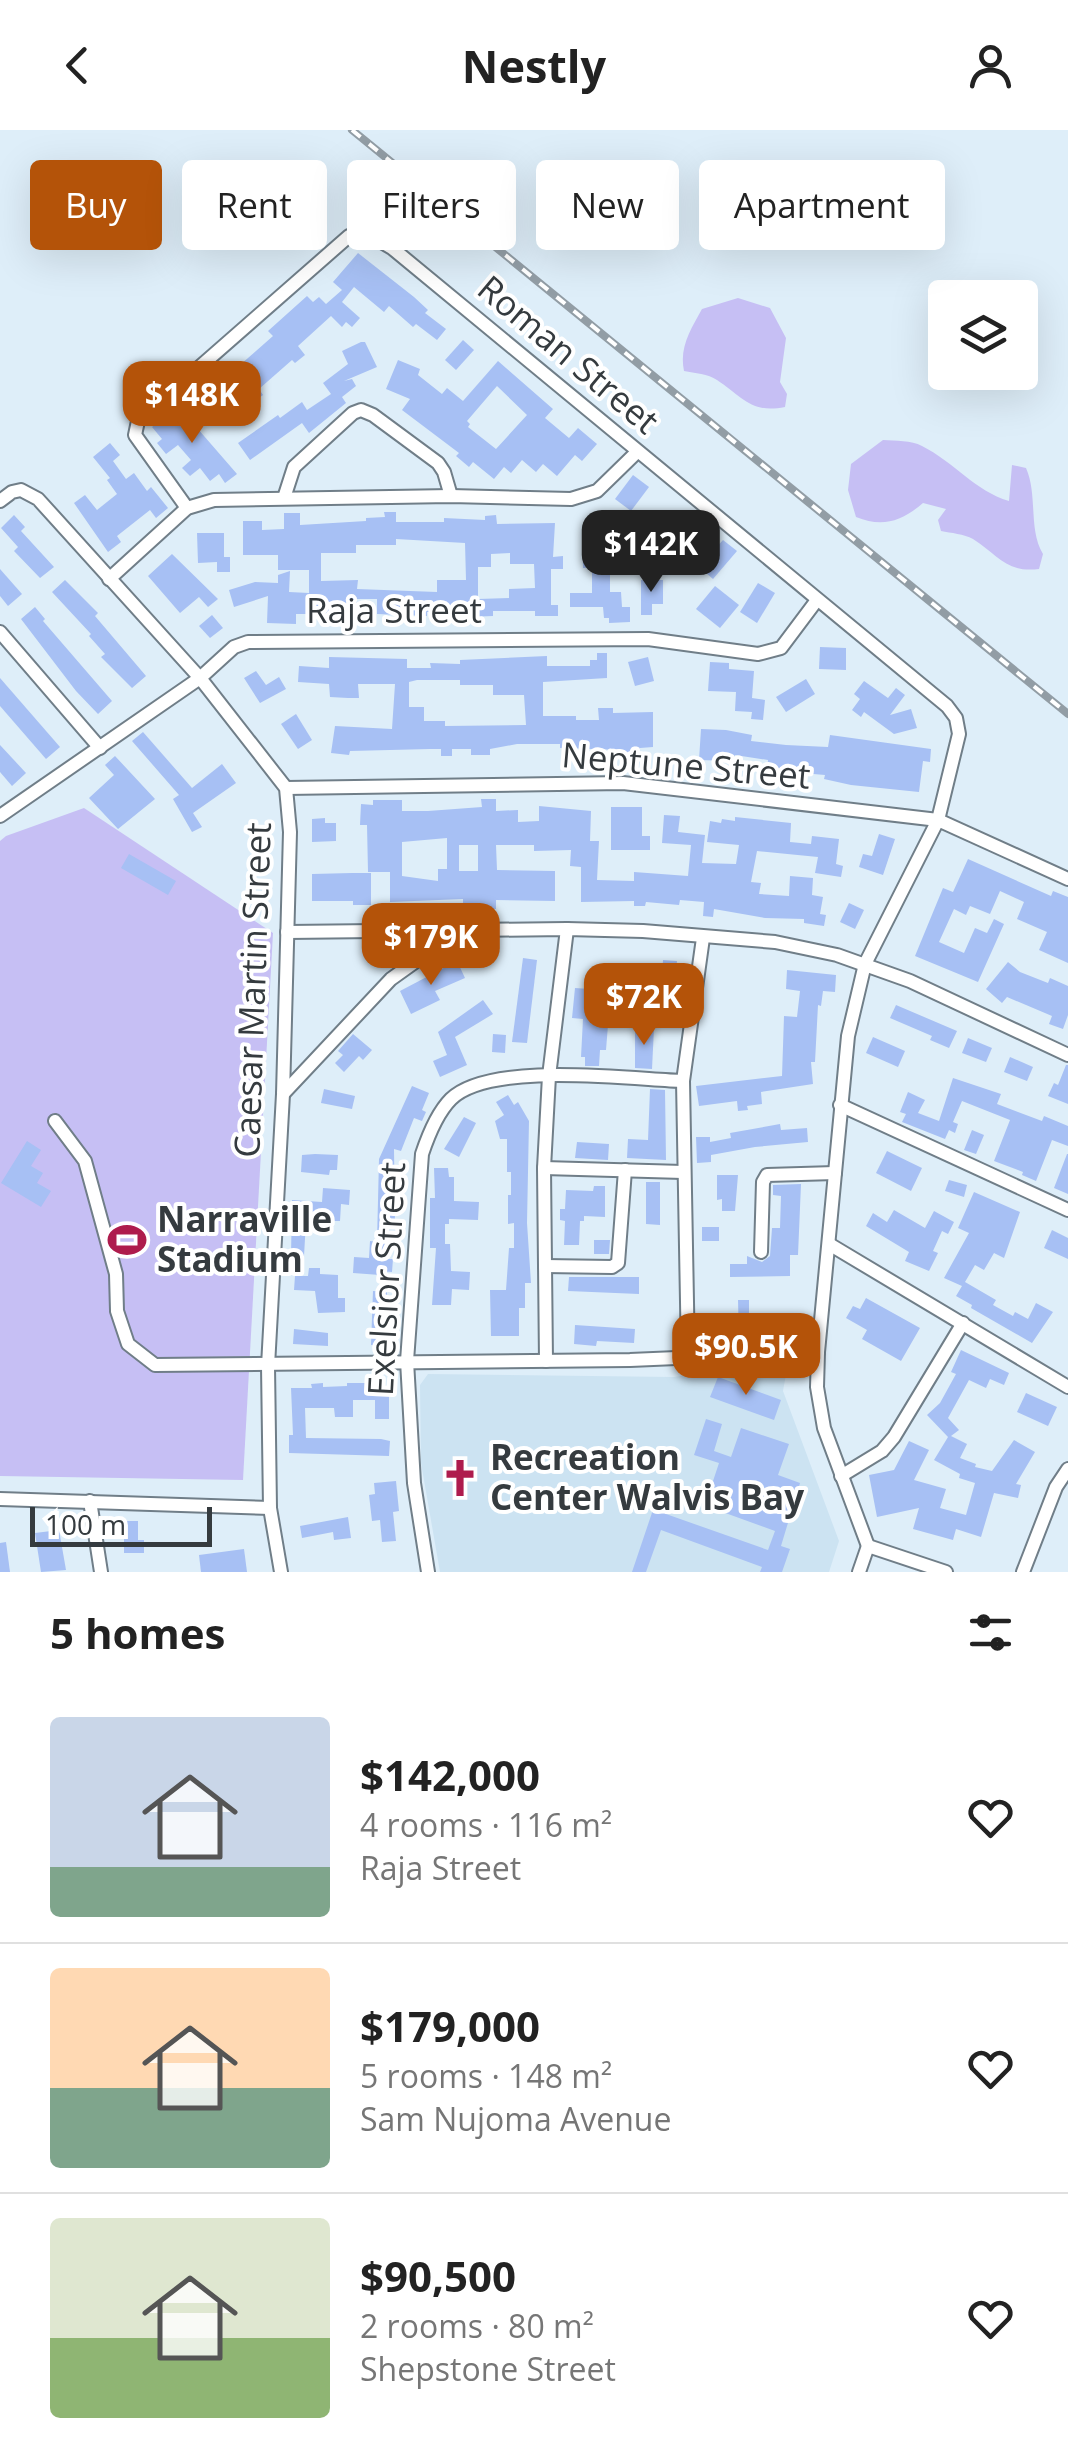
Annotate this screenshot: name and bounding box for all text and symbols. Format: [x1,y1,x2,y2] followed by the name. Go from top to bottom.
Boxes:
[462,35,606,96] text: Nestly
[50,38,105,93] icon: back
[963,38,1018,93] icon: person
[30,160,162,250] chip: Buy
[182,160,327,250] chip: Rent
[347,160,516,250] chip: Filters
[536,160,679,250] chip: New
[699,160,945,250] chip: Apartment
[469,264,669,443] street label: Roman Street
[928,280,1038,390] map controls
[928,280,1038,390] button: layers
[122,361,262,446] pin: $148K
[145,372,239,415] text: $148K
[581,510,721,595] pin: $142K
[604,521,698,564] text: $142K
[306,586,482,633] street label: Raja Street
[560,730,812,799] street label: Neptune Street
[222,821,281,1158] street label: Caesar Martin Street
[361,903,501,988] pin: $179K
[384,914,478,957] text: $179K
[585,963,703,1048] pin: $72K
[606,974,682,1017] text: $72K
[356,1161,415,1397] street label: Exelsior Street
[157,1195,332,1282] place label: Narraville Stadium
[106,1219,148,1261] sports icon: Narraville Stadium
[665,1313,827,1398] pin: $90.5K
[694,1324,798,1367] text: $90.5K
[490,1433,804,1520] place label: Recreation Center Walvis Bay
[439,1457,481,1499] church icon: Recreation Center Walvis Bay
[30,1502,212,1546] scale bar
[45,1505,126,1543] text: 100 m
[50,1604,225,1661] text: 5 homes
[963,1605,1018,1660] icon: filters
[360,1746,540,1803] text: $142,000
[130,1757,250,1877] icon: home
[963,1790,1018,1845] icon: heart
[360,1803,612,1846] text: 4 rooms · 116 m²
[360,1846,521,1889] text: Raja Street
[360,1997,540,2054] text: $179,000
[130,2008,250,2128] icon: home
[963,2041,1018,2096] icon: heart
[360,2054,612,2097] text: 5 rooms · 148 m²
[360,2097,671,2140] text: Sam Nujoma Avenue
[360,2247,516,2304] text: $90,500
[130,2258,250,2378] icon: home
[963,2291,1018,2346] icon: heart
[360,2304,594,2347] text: 2 rooms · 80 m²
[360,2347,616,2390] text: Shepstone Street

